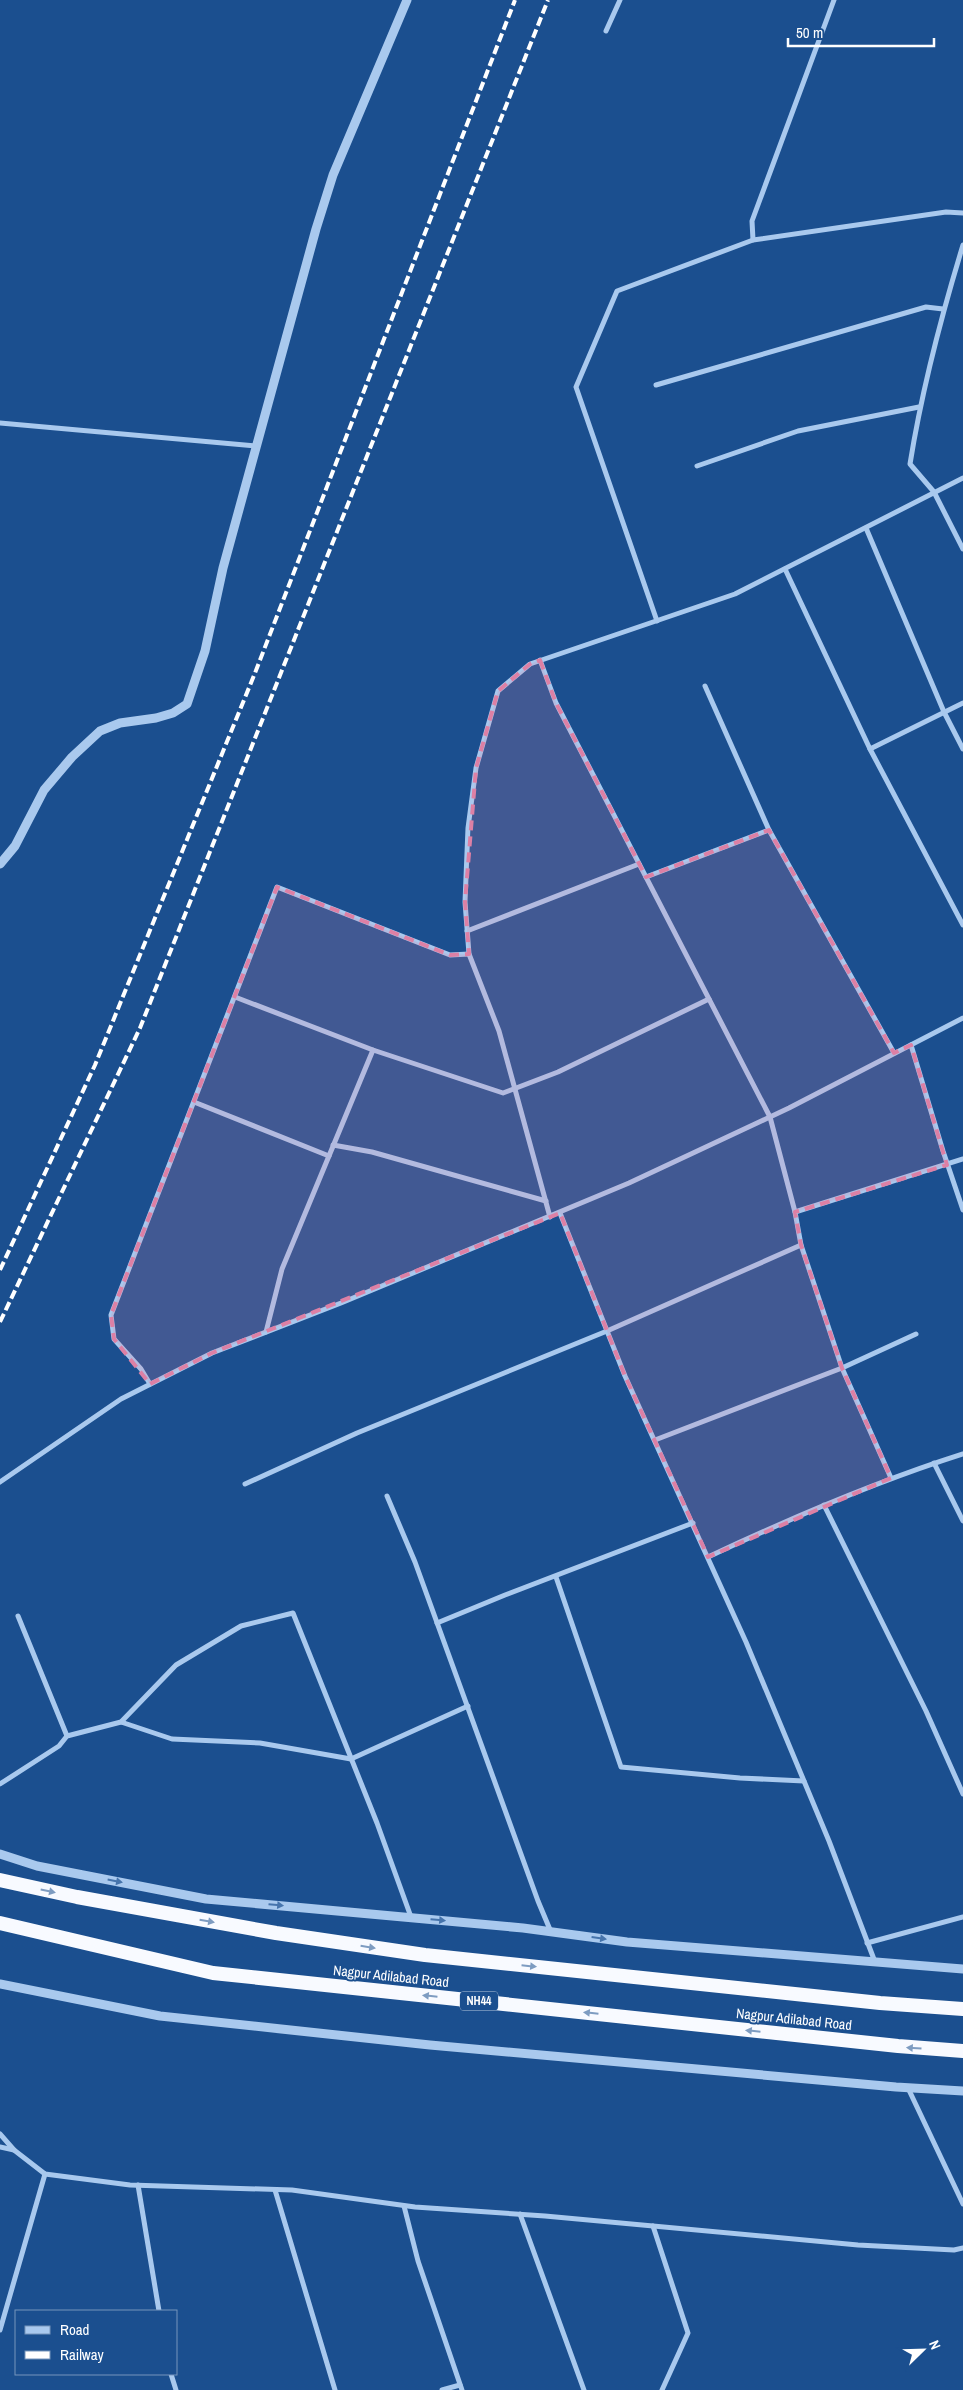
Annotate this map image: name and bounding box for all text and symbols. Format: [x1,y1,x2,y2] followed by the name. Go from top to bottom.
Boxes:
[788,15,934,47] scale bar
[796,22,823,43] text: 50 m
[108,1877,123,1885] one-way arrow
[40,1887,56,1895] one-way arrow
[268,1901,284,1909] one-way arrow
[430,1916,446,1924] one-way arrow
[200,1917,216,1925] one-way arrow
[592,1934,608,1942] one-way arrow
[360,1943,376,1951] one-way arrow
[332,1961,450,1991] street label: Nagpur Adilabad Road
[521,1962,537,1970] one-way arrow
[421,1992,437,2000] one-way arrow
[460,1992,498,2010] road number: NH44
[735,2004,853,2034] street label: Nagpur Adilabad Road
[583,2009,599,2017] one-way arrow
[744,2027,760,2035] one-way arrow
[906,2043,922,2051] one-way arrow
[15,2310,178,2375] legend
[60,2319,89,2340] text: Road
[898,2325,948,2375] north arrow
[925,2338,945,2352] text: N
[60,2344,105,2365] text: Railway

